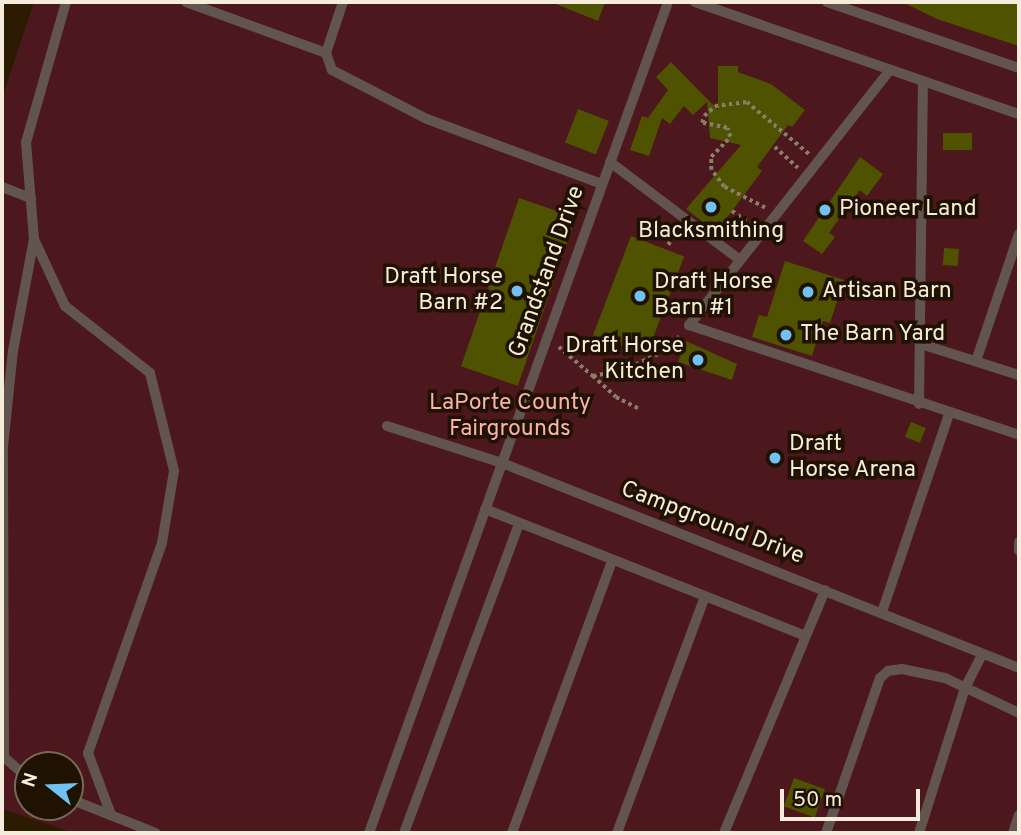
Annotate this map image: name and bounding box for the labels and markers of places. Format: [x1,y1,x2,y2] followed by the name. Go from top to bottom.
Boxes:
[839,196,977,224] place label: Pioneer Land
[703,199,719,215] marker: Blacksmithing
[817,202,833,218] marker: Pioneer Land
[638,218,784,246] place label: Blacksmithing
[384,264,503,318] place label: Draft Horse Barn #2
[654,269,773,323] place label: Draft Horse Barn #1
[822,278,952,306] place label: Artisan Barn
[509,283,525,299] marker: Draft Horse Barn #2
[800,284,816,300] marker: Artisan Barn
[632,288,648,304] marker: Draft Horse Barn #1
[800,321,946,349] place label: The Barn Yard
[778,327,794,343] marker: The Barn Yard
[565,333,684,387] place label: Draft Horse Kitchen
[690,352,706,368] marker: Draft Horse Kitchen
[789,431,917,485] place label: Draft Horse Arena
[767,450,783,466] marker: Draft Horse Arena

